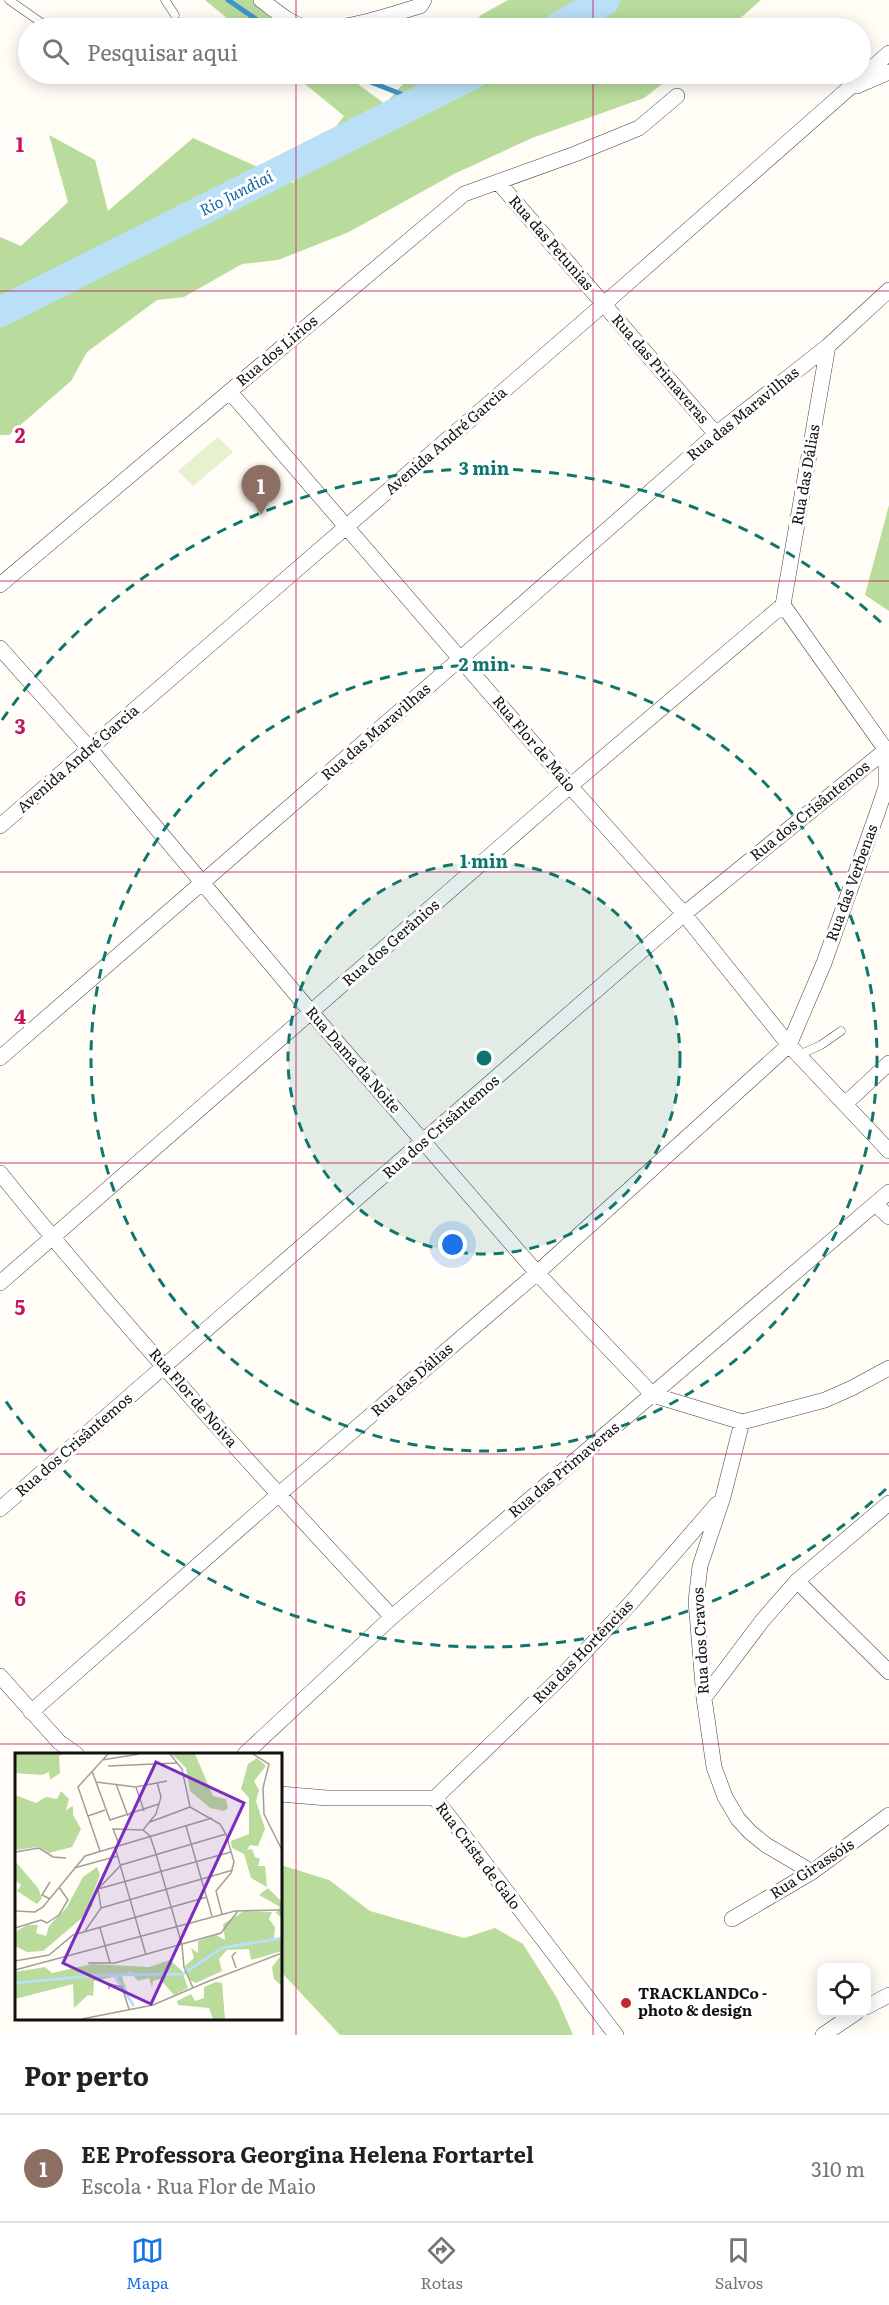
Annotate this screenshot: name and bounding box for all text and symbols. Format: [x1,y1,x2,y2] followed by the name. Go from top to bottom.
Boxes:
[18,18,871,84] search box
[39,35,72,68] icon: search
[87,35,238,68] text: Pesquisar aqui
[16,128,24,158] text: 1
[195,163,277,221] water label: Rio Jundiaí
[504,189,600,295] street label: Rua das Petunias
[607,308,715,428] street label: Rua das Primaveras
[230,309,322,391] street label: Rua dos Lirios
[681,360,803,465] street label: Rua das Maravilhas
[379,380,512,499] street label: Avenida André Garcia
[15,419,26,449] text: 2
[784,422,825,527] street label: Rua das Dálias
[459,454,510,481] text: 3 min
[242,466,280,515] pin: 1
[459,650,510,677] text: 2 min
[315,677,435,785] street label: Rua das Maravilhas
[488,690,583,796] street label: Rua Flor de Maio
[11,698,144,817] street label: Avenida André Garcia
[14,710,26,740] text: 3
[744,754,874,865] street label: Rua dos Crisântemos
[819,821,883,944] street label: Rua das Verbenas
[460,847,509,874] text: 1 min
[336,893,444,991] street label: Rua dos Gerânios
[14,1000,26,1030] text: 4
[301,1001,407,1118] street label: Rua Dama da Noite
[474,1048,494,1068] centre of rings
[376,1068,504,1183] street label: Rua dos Crisântemos
[438,1230,467,1259] your location
[15,1291,26,1321] text: 5
[365,1337,457,1421] street label: Rua das Dálias
[144,1342,244,1452] street label: Rua Flor de Noiva
[9,1386,137,1501] street label: Rua dos Crisântemos
[502,1415,624,1522] street label: Rua das Primaveras
[14,1582,26,1612] text: 6
[685,1587,714,1695] street label: Rua dos Cravos
[526,1594,638,1708] street label: Rua das Hortências
[15,1753,282,2020] inset map
[431,1796,528,1914] street label: Rua Crista de Galo
[765,1832,858,1904] street label: Rua Girassóis
[817,1963,871,2017] map controls
[817,1963,871,2017] button: locate
[638,1981,767,2021] place label: TRACKLANDCo - photo & design
[619,1996,633,2010] marker: TRACKLANDCo - photo & design
[24,2055,149,2094] text: Por perto
[81,2137,534,2170] text: EE Professora Georgina Helena Fortartel
[39,2153,48,2183] text: 1
[811,2153,865,2183] text: 310 m
[81,2170,316,2200] text: Escola · Rua Flor de Maio
[126,2234,169,2294] tab: Mapa
[421,2234,463,2294] tab: Rotas
[715,2234,763,2294] tab: Salvos

